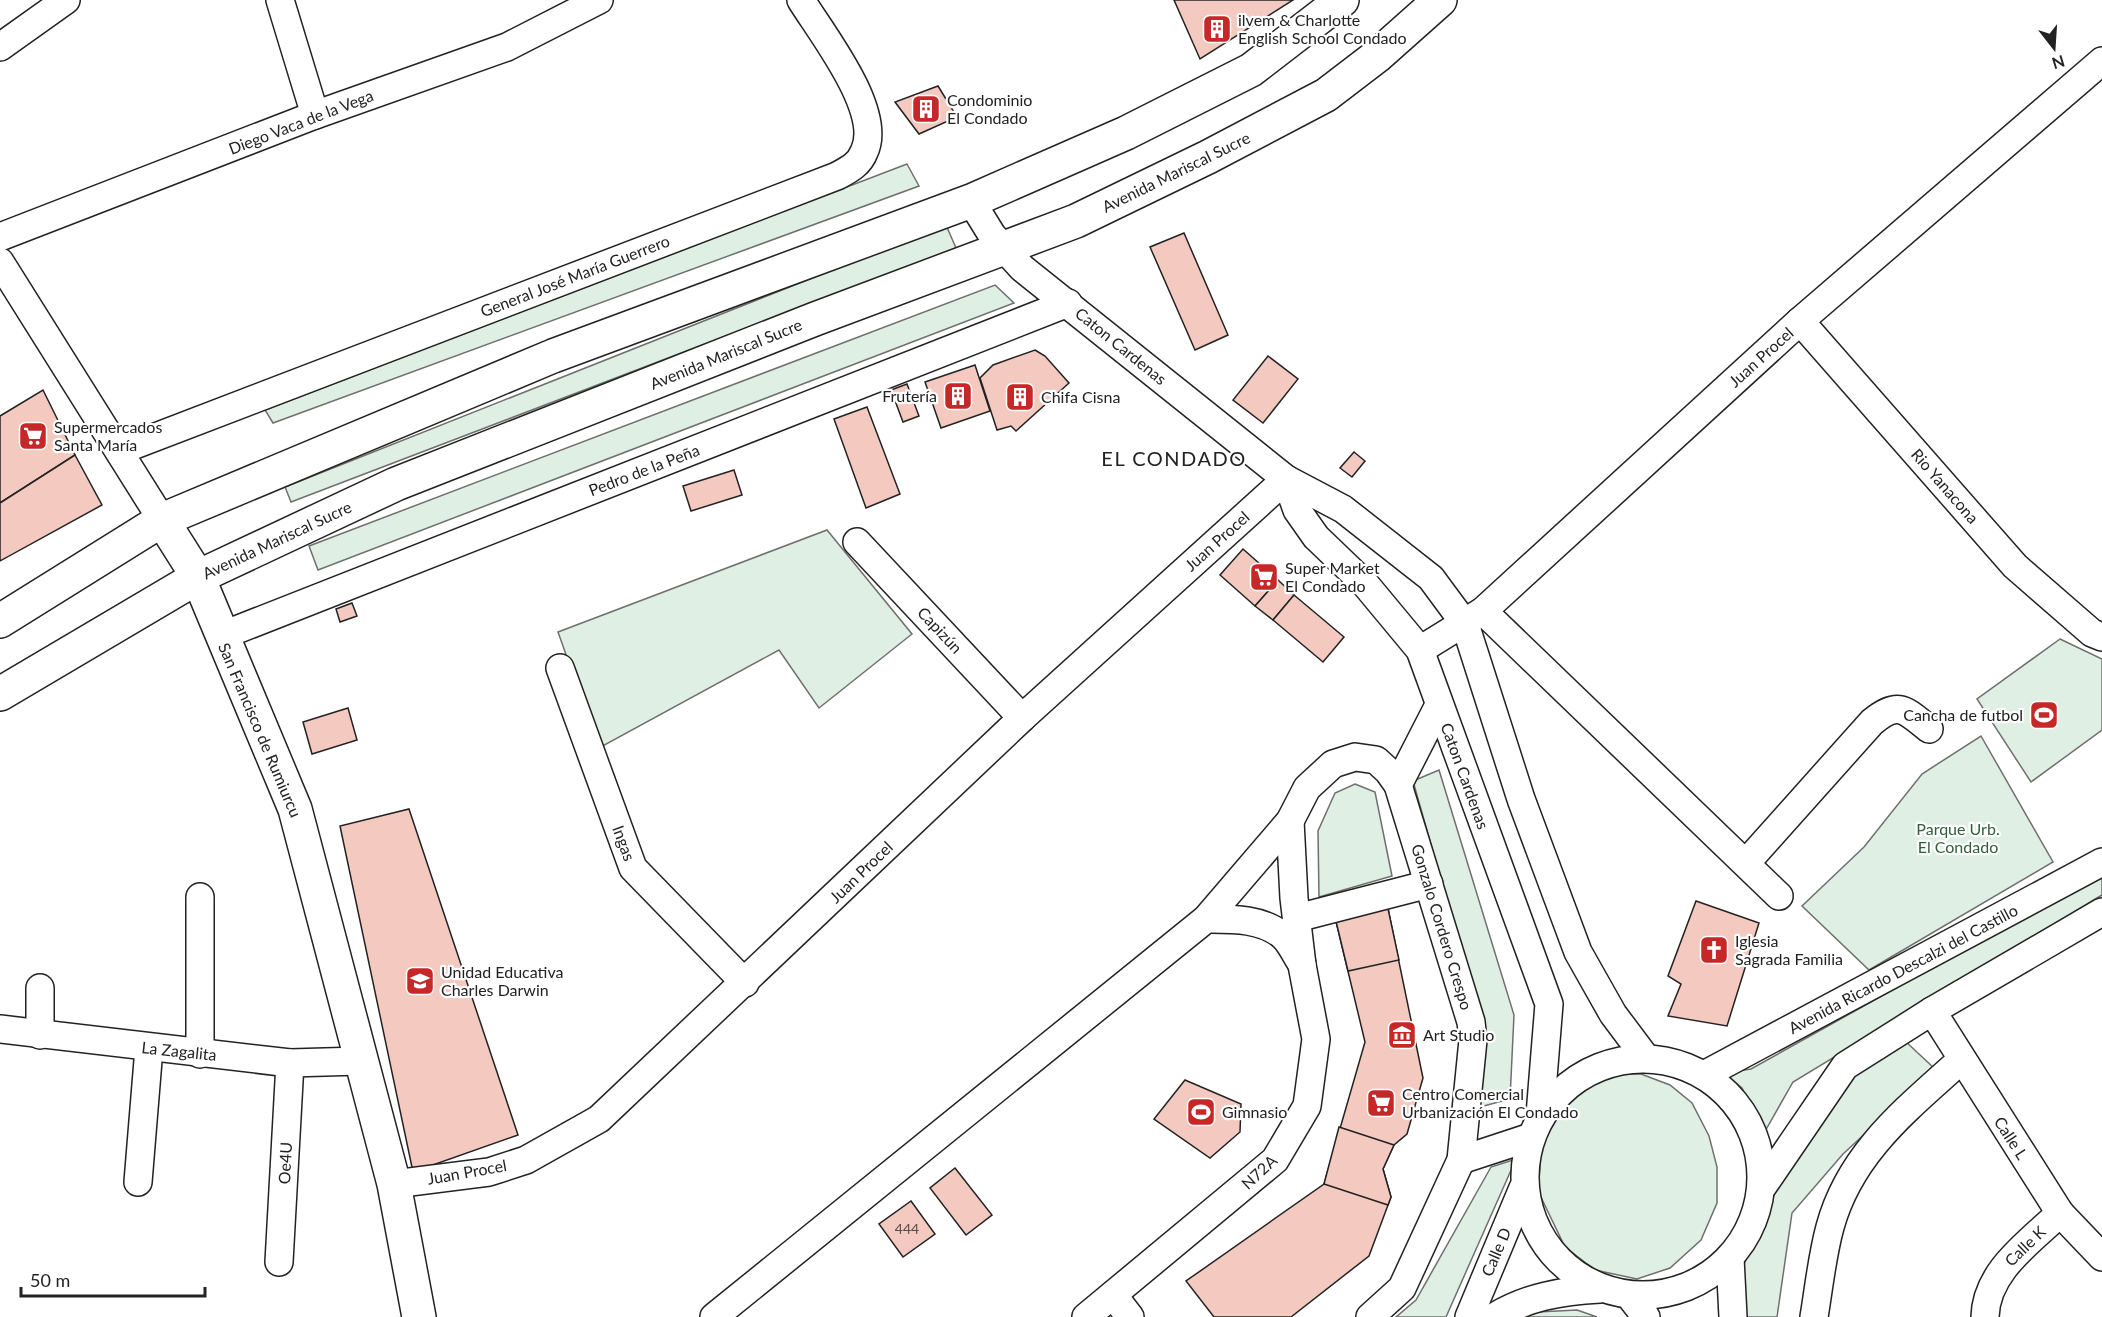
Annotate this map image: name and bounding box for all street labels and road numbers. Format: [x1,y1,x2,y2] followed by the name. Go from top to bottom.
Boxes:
[226,85,376,158] street label: Diego Vaca de la Vega
[1099,127,1253,216] street label: Avenida Mariscal Sucre
[478,231,672,320] street label: General José María Guerrero
[1072,303,1171,388] street label: Caton Cardenas
[647,314,805,393] street label: Avenida Mariscal Sucre
[1725,323,1797,391] street label: Juan Procel
[586,440,702,499] street label: Pedro de la Peña
[1908,444,1983,527] street label: Rio Yanacona
[199,497,354,582] street label: Avenida Mariscal Sucre
[1181,507,1253,575] street label: Juan Procel
[914,603,967,657] street label: Capizún
[215,640,306,820] street label: San Francisco de Rumiurcu
[1437,720,1494,832] street label: Caton Cardenas
[609,822,640,863] street label: Ingas
[825,837,896,906] street label: Juan Procel
[1408,842,1477,1012] street label: Gonzalo Cordero Crespo
[1785,900,2021,1037] street label: Avenida Ricardo Descalzi del Castillo
[141,1037,218,1064] street label: La Zagalita
[1991,1113,2032,1163] street label: Calle L
[274,1141,295,1185] street label: Oe4U
[1237,1150,1280,1193] street label: N72A
[426,1155,508,1188] street label: Juan Procel
[2000,1221,2049,1270] street label: Calle K
[1477,1225,1514,1279] street label: Calle D

